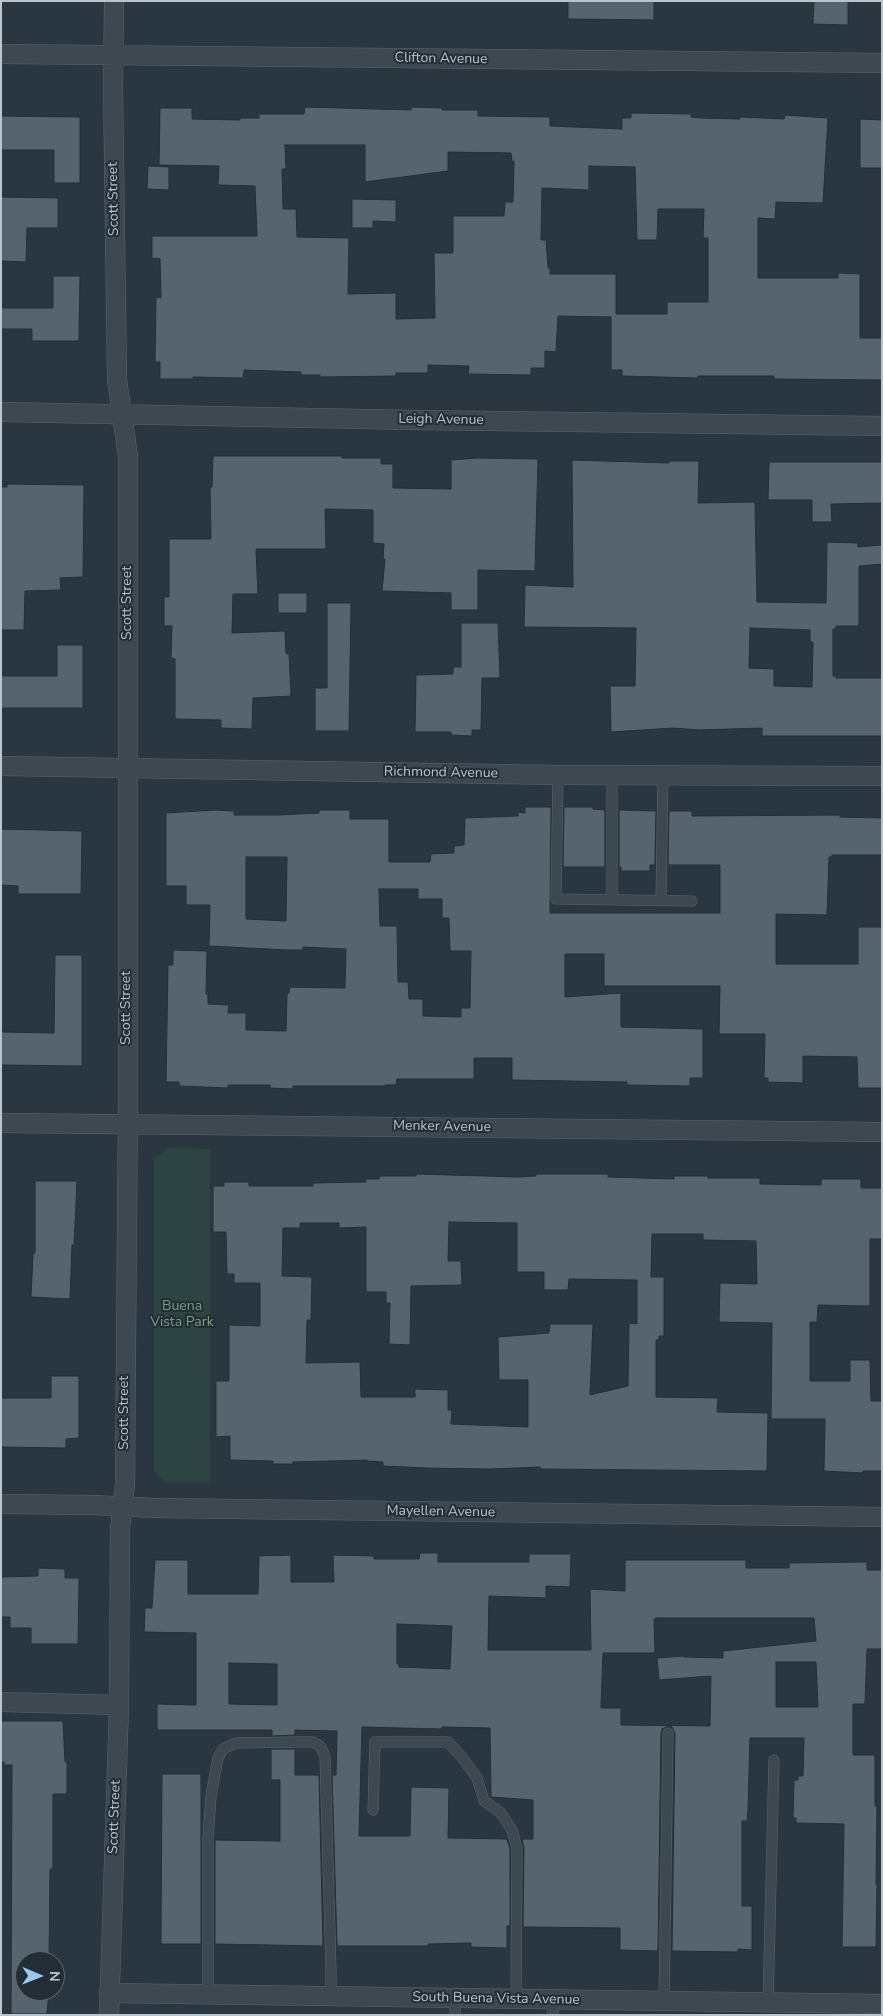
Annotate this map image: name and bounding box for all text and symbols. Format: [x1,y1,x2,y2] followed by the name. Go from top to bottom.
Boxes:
[394,50,488,68] street label: Clifton Avenue
[105,162,123,236] street label: Scott Street
[398,411,484,429] street label: Leigh Avenue
[120,566,136,640] street label: Scott Street
[384,764,498,782] street label: Richmond Avenue
[119,971,135,1045] street label: Scott Street
[393,1118,491,1136] street label: Menker Avenue
[150,1299,214,1331] park label: Buena Vista Park
[117,1376,133,1450] street label: Scott Street
[387,1503,495,1521] street label: Mayellen Avenue
[105,1780,125,1854] street label: Scott Street
[15,1951,65,2001] north arrow
[45,1971,64,1982] text: N
[412,1989,580,2009] street label: South Buena Vista Avenue

